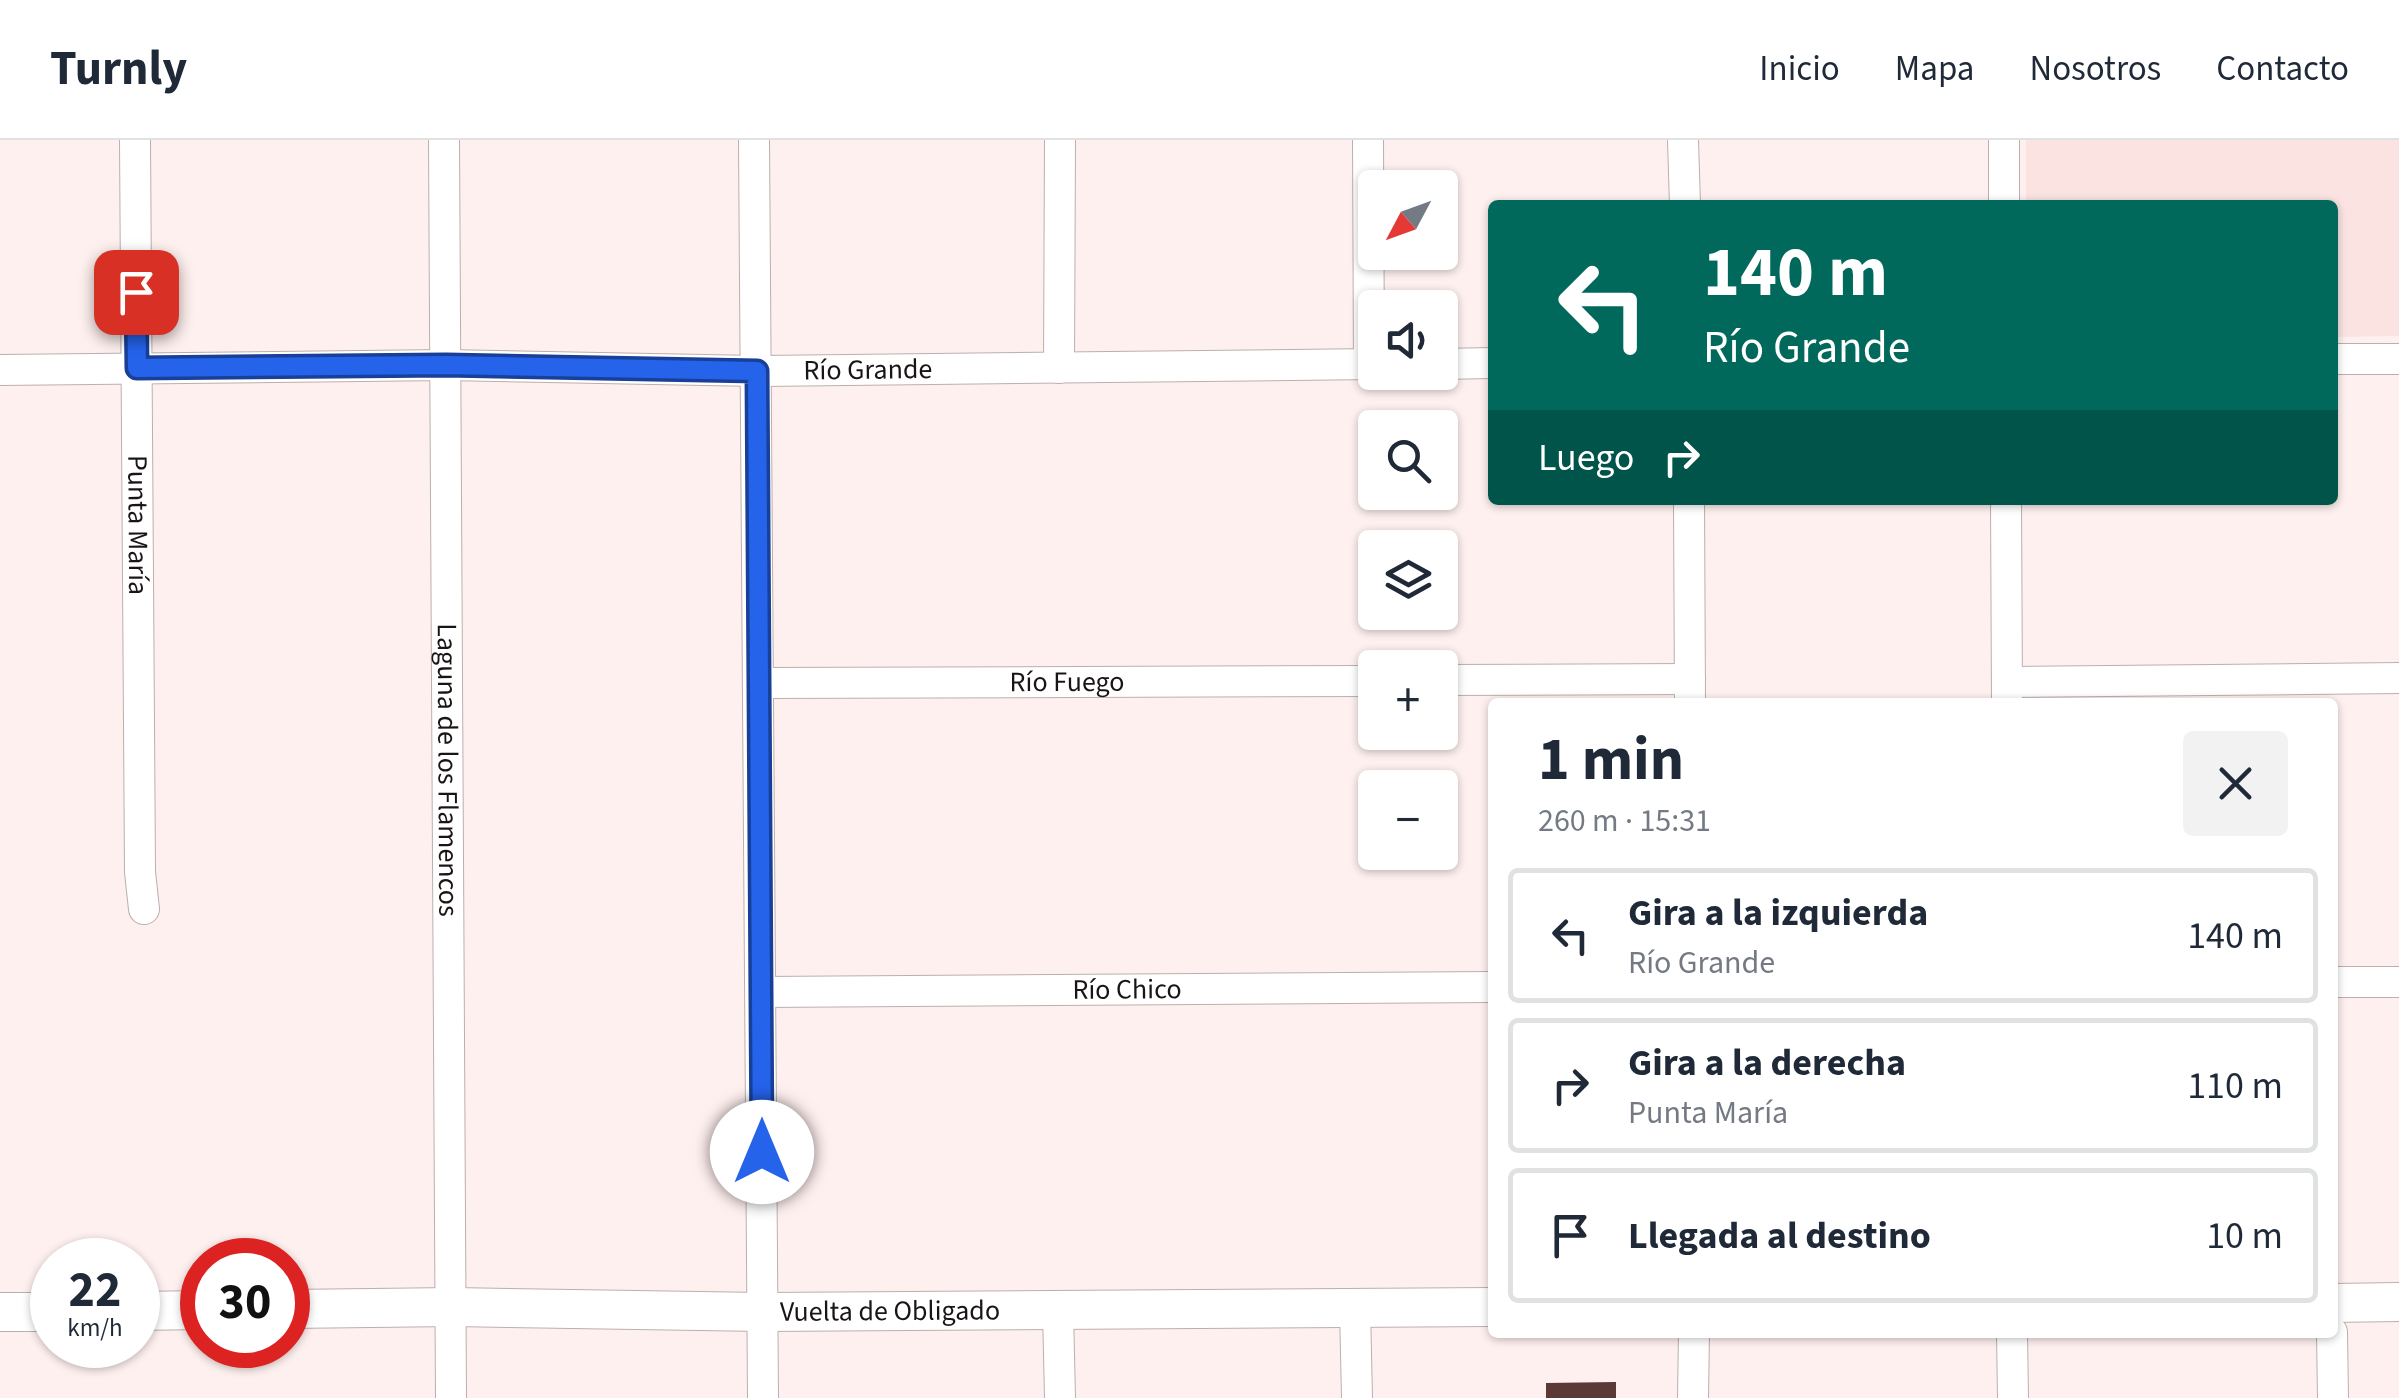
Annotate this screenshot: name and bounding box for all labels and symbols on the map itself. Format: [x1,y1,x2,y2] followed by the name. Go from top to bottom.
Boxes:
[1358,170,1458,270] north arrow
[94,250,179,335] pin
[803,349,933,390] street label: Río Grande
[117,455,158,595] street label: Punta María
[427,623,468,917] street label: Laguna de los Flamencos
[1010,662,1124,702] street label: Río Fuego
[1072,969,1182,1010] street label: Río Chico
[710,1100,814,1204] position arrow
[180,1238,310,1368] speed limit sign: 30
[780,1290,1000,1332] street label: Vuelta de Obligado

